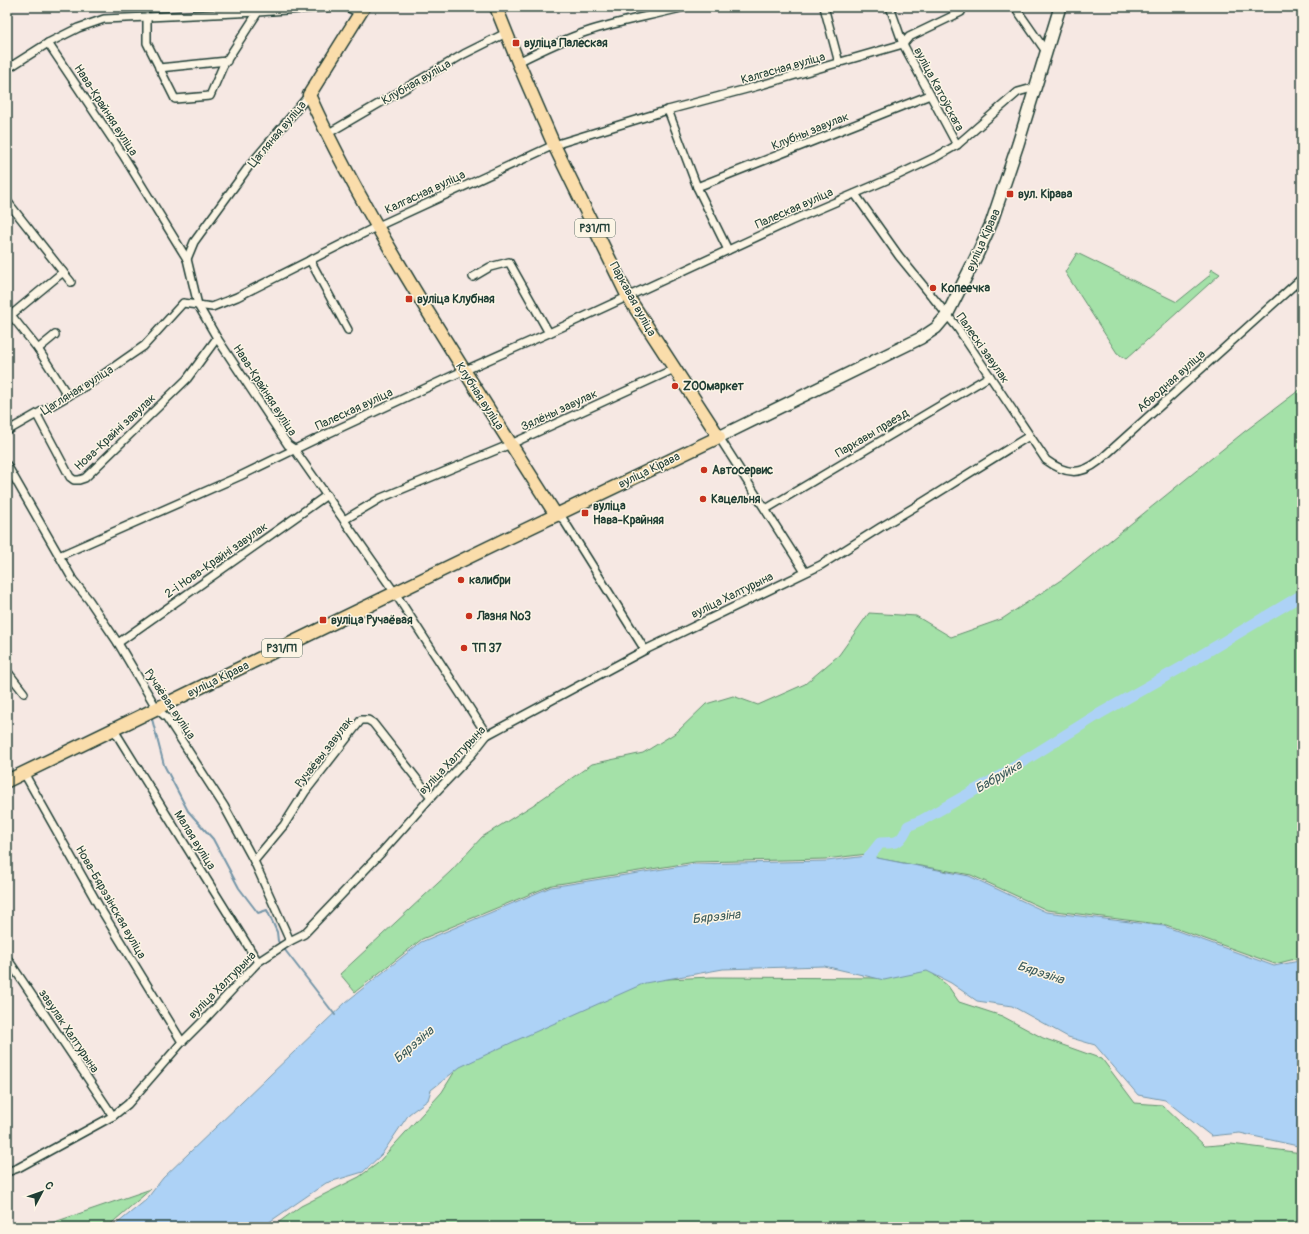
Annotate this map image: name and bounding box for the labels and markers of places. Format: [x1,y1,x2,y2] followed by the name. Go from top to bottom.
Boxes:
[524,36,608,51] place label: вуліца Палеская
[511,38,521,48] marker: вуліца Палеская
[1018,187,1073,202] place label: вул. Кірава
[1005,189,1015,199] marker: вул. Кірава
[941,281,991,296] place label: Копеечка
[928,283,938,293] marker: Копеечка
[417,292,495,307] place label: вуліца Клубная
[404,294,414,304] marker: вуліца Клубная
[683,379,745,394] place label: ZOOмаркет
[670,381,680,391] marker: ZOOмаркет
[712,463,773,478] place label: Автосервис
[699,465,709,475] marker: Автосервис
[711,492,761,507] place label: Кацельня
[698,494,708,504] marker: Кацельня
[593,499,664,528] place label: вуліца Нава-Крайняя
[580,508,590,518] marker: вуліца Нава-Крайняя
[469,573,511,588] place label: калибри
[456,575,466,585] marker: калибри
[476,609,531,624] place label: Лазня №3
[464,611,474,621] marker: Лазня №3
[331,613,413,628] place label: вуліца Ручаёвая
[318,615,328,625] marker: вуліца Ручаёвая
[471,641,502,656] place label: ТП 37
[459,643,469,653] marker: ТП 37

